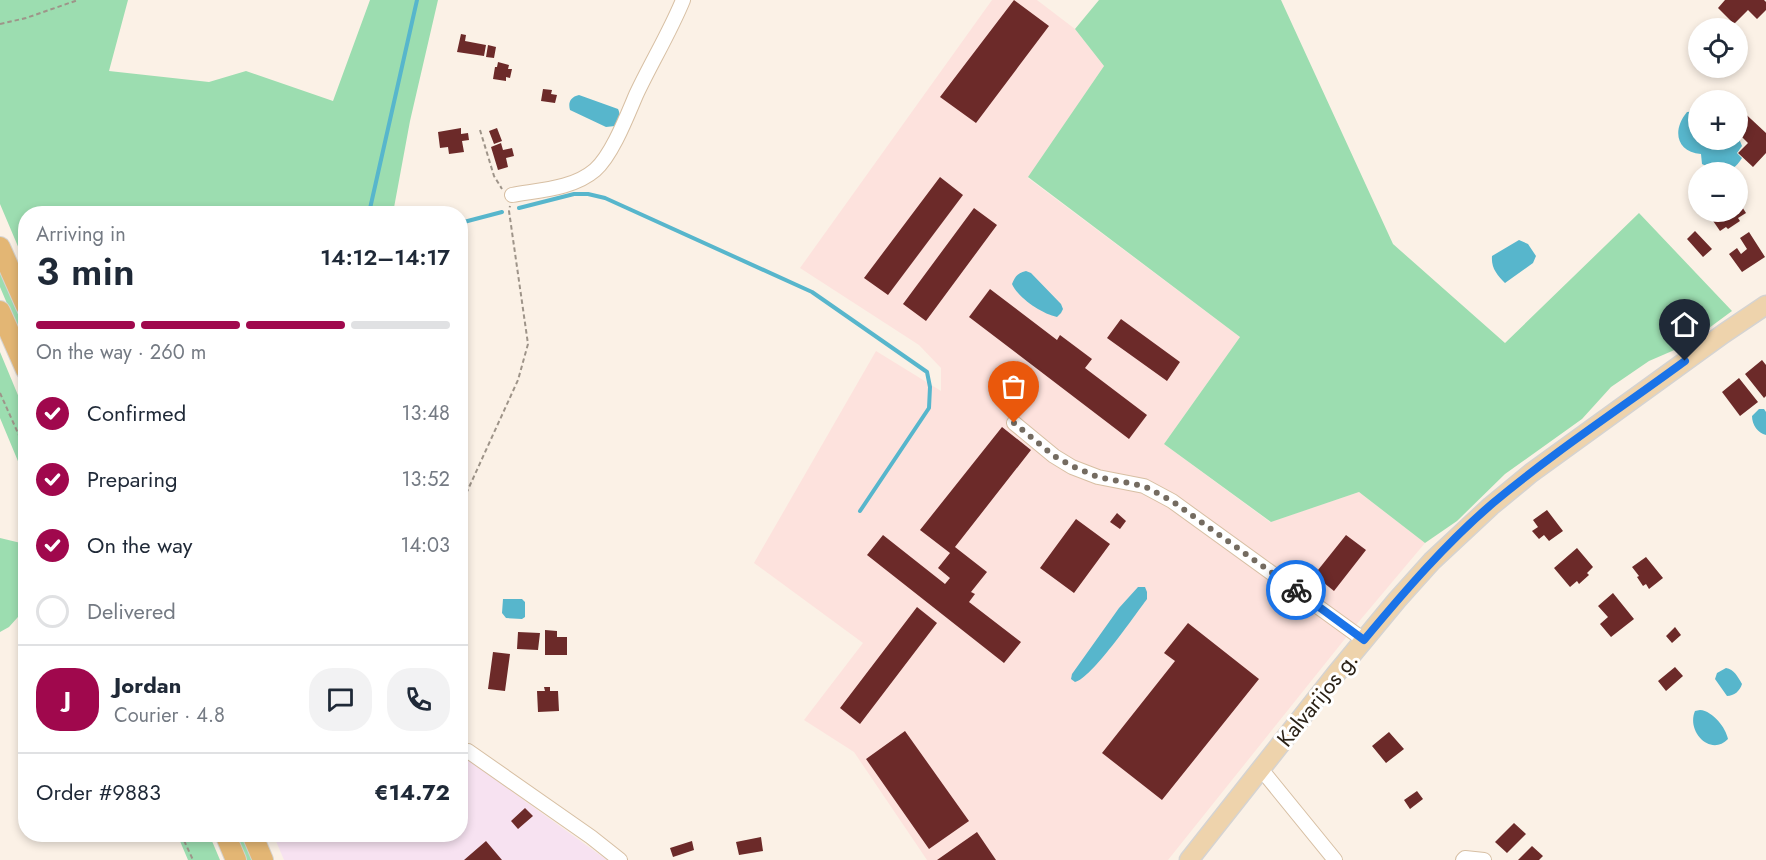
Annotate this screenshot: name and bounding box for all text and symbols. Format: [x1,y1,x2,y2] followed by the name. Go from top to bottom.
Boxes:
[1688,18,1748,222] map controls
[1688,18,1748,78] button: locate
[1688,90,1748,150] button: +
[1688,162,1748,222] button: −
[36,220,126,249] text: Arriving in
[320,241,450,273] text: 14:12–14:17
[36,243,135,300] text: 3 min
[1659,299,1710,361] pin
[1668,308,1701,341] icon: home
[36,338,206,367] text: On the way · 260 m
[988,361,1039,423] pin
[997,370,1030,403] icon: bag
[36,397,69,430] icon: check
[87,397,186,429] text: Confirmed
[402,399,450,428] text: 13:48
[36,463,69,496] icon: check
[87,463,178,495] text: Preparing
[401,465,450,494] text: 13:52
[36,529,69,562] icon: check
[87,529,192,561] text: On the way
[400,531,450,560] text: 14:03
[1266,560,1326,620] courier
[1280,574,1313,607] icon: bike
[87,595,176,627] text: Delivered
[1269,645,1365,753] street label: Kalvarijos g.
[309,668,372,731] button: chat
[387,668,450,731] button: phone
[114,669,181,701] text: Jordan
[64,683,71,715] text: J
[114,701,225,730] text: Courier · 4.8
[36,776,161,808] text: Order #9883
[374,776,450,808] text: €14.72

